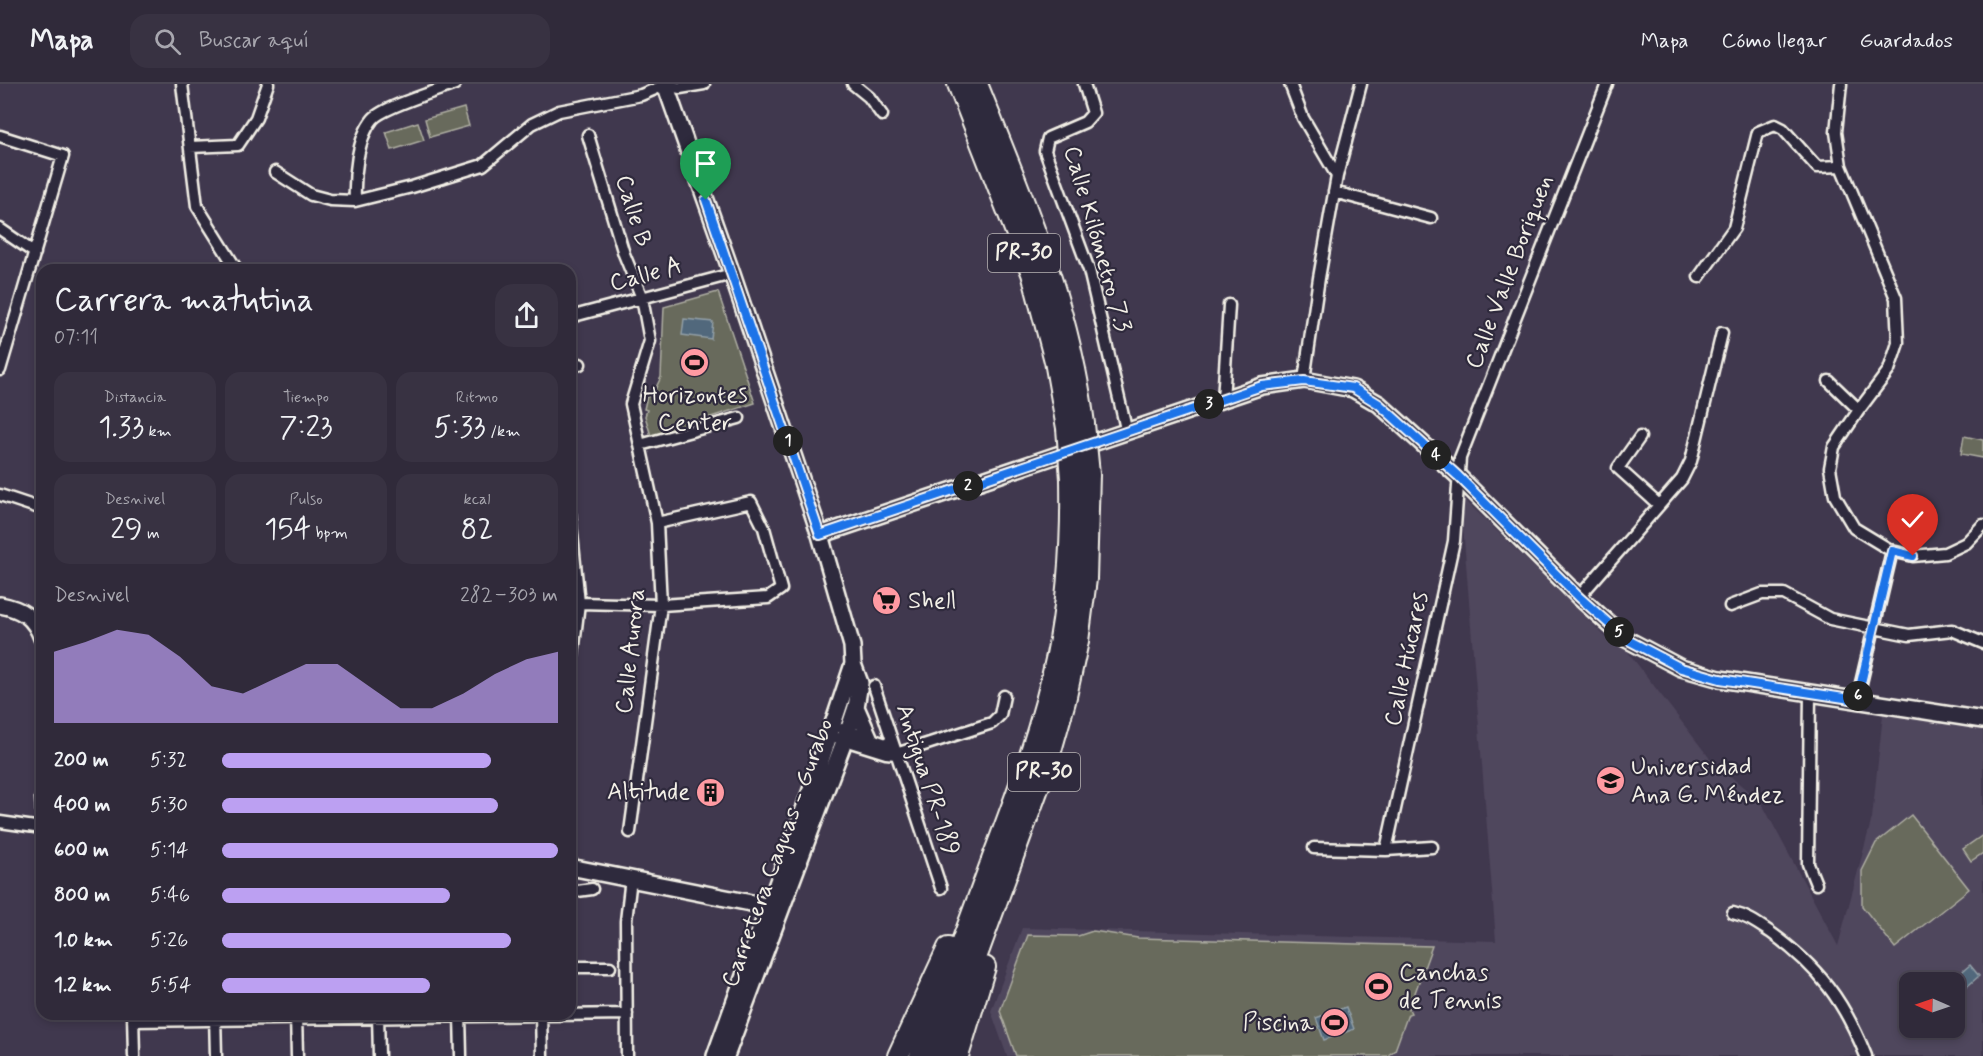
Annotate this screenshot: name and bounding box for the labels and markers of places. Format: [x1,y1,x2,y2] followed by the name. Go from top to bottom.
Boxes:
[680,138,731,200] pin
[679,346,711,378] sports icon: Horizontes Center
[642,380,748,439] place label: Horizontes Center
[1194,389,1224,419] pin: 3
[773,426,803,456] pin: 1
[1421,440,1451,470] pin: 4
[953,471,983,501] pin: 2
[1887,494,1938,556] pin
[871,585,903,617] supermarket icon: Shell
[908,586,956,617] place label: Shell
[1604,617,1634,647] pin: 5
[1843,681,1873,711] pin: 6
[1631,752,1784,811] place label: Universidad Ana G. Méndez
[1594,765,1626,797] school or university icon: Universidad Ana G. Méndez
[695,776,727,808] building icon: Altitude
[607,777,690,808] place label: Altitude
[1399,958,1502,1017] place label: Canchas de Tennis
[1362,971,1394,1003] sports icon: Canchas de Tennis
[1319,1007,1351,1039] sports icon: Piscina
[1243,1008,1315,1039] place label: Piscina

